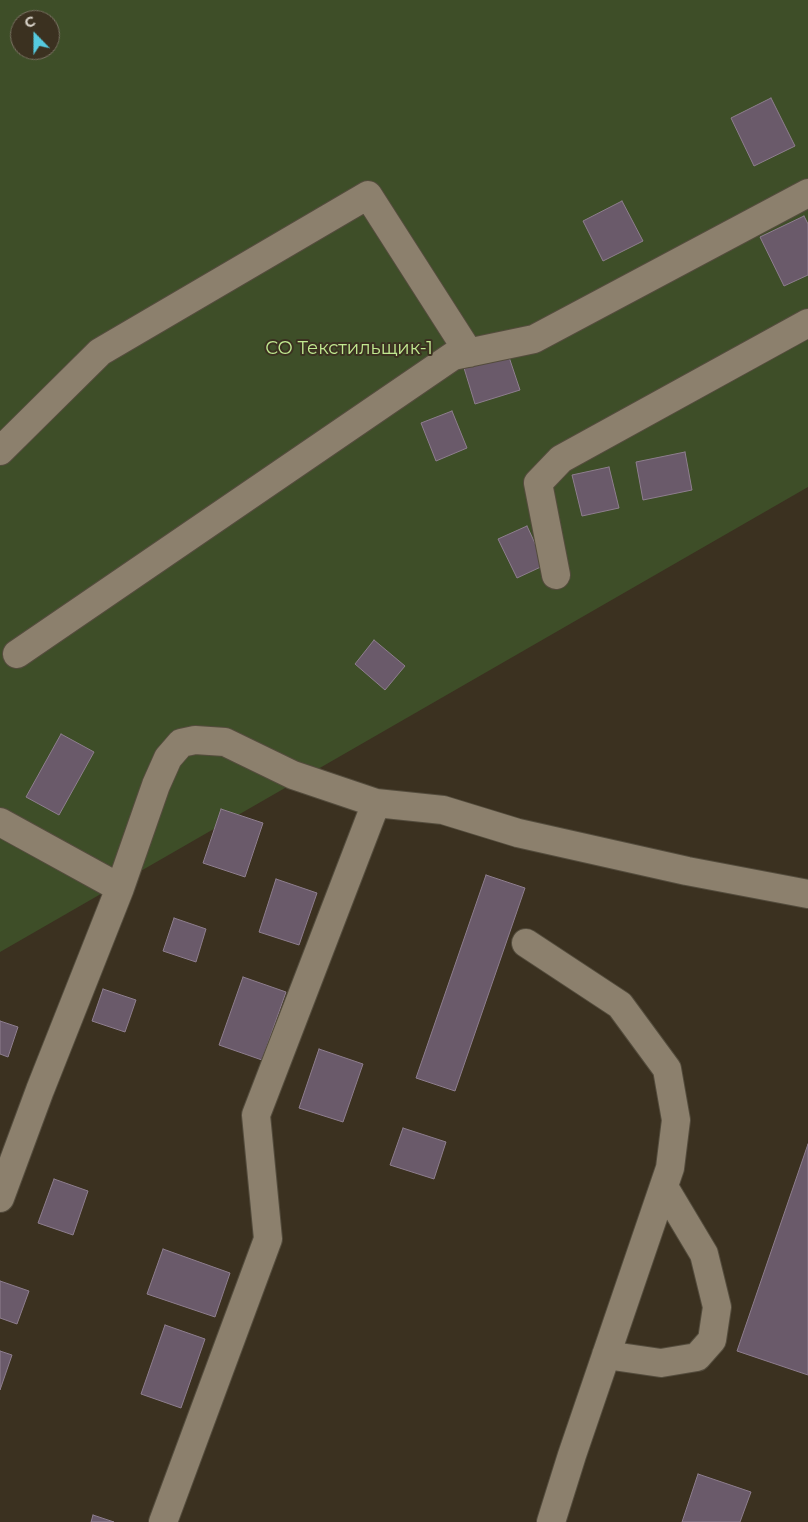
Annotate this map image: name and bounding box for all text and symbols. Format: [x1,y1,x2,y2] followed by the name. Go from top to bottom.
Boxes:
[10,10,60,60] north arrow
[22,12,38,32] text: С
[265,338,433,360] park label: СО Текстильщик-1

